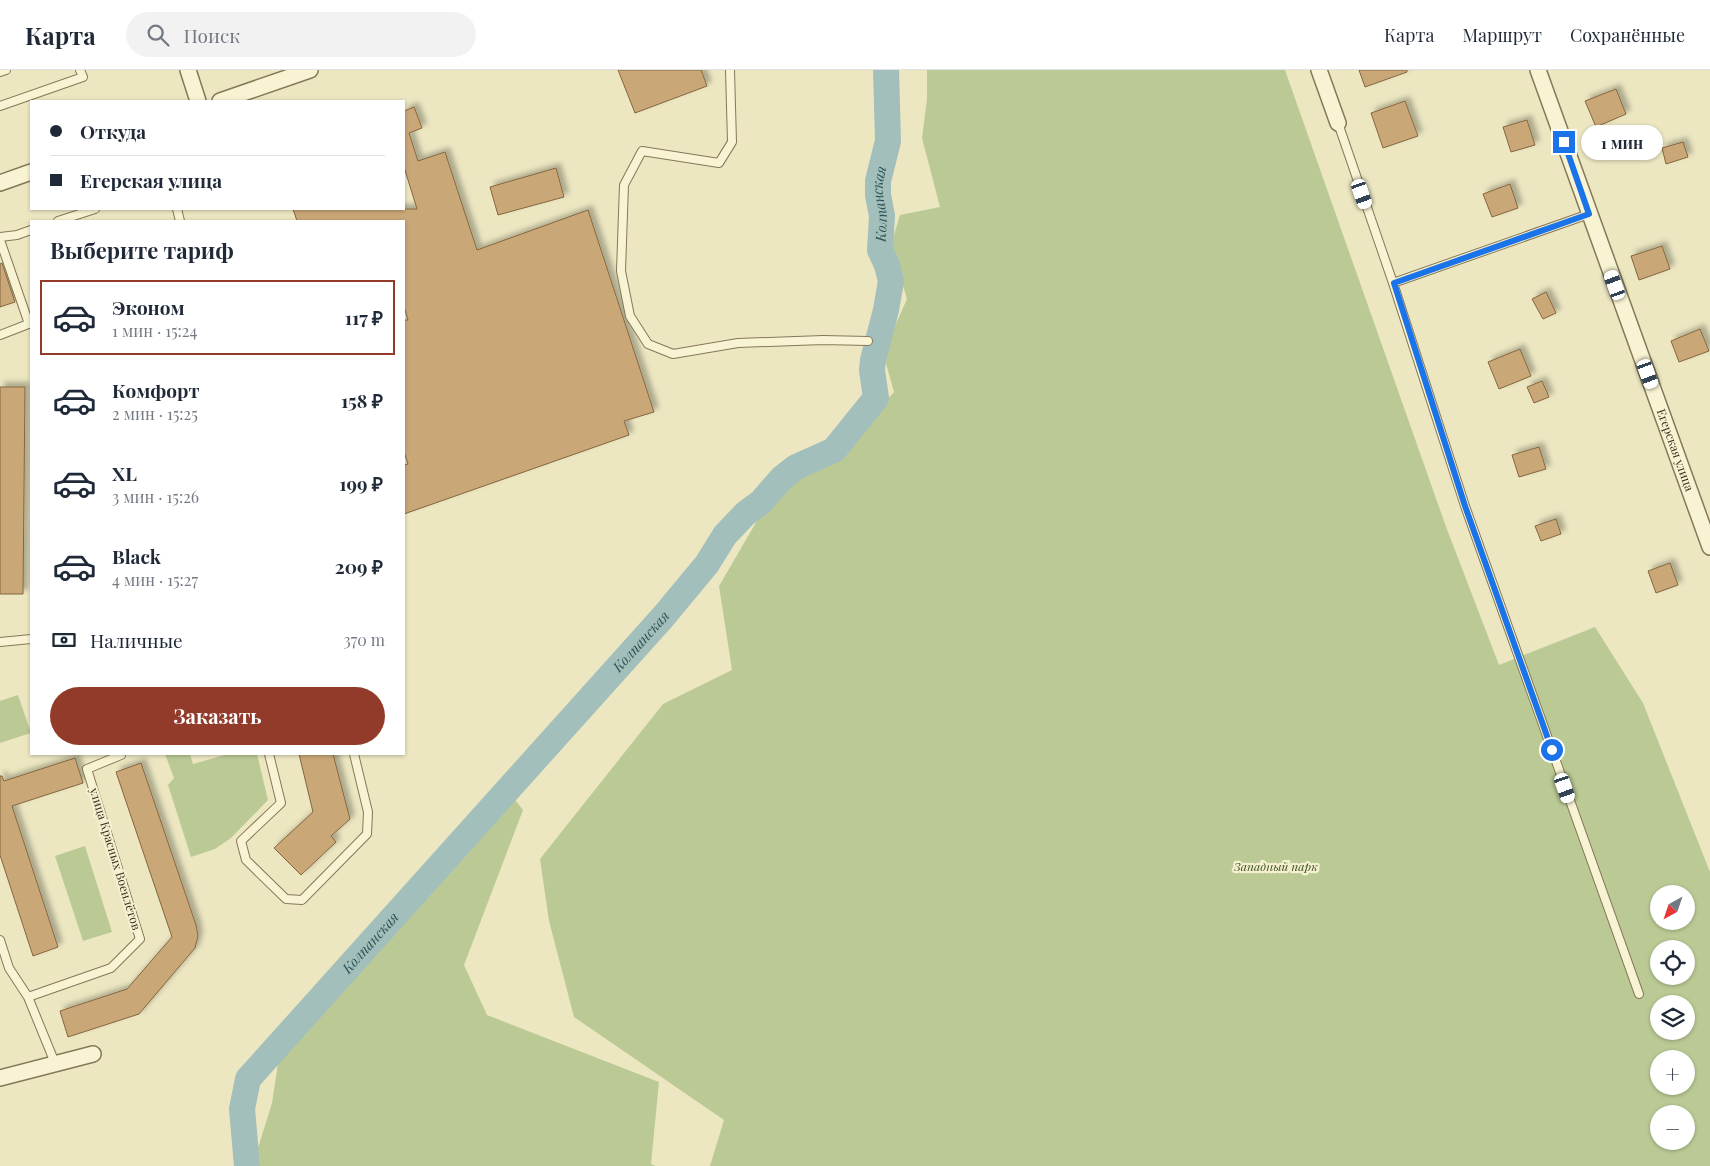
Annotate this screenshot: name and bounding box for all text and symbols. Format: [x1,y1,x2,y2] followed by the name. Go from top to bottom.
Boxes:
[126,12,476,57] search box
[25,19,96,51] text: Карта
[144,21,172,49] icon: search
[184,22,240,48] text: Поиск
[1384,23,1434,47] text: Карта
[1462,23,1542,47] text: Маршрут
[1570,23,1685,47] text: Сохранённые
[80,118,146,144] text: Откуда
[1582,124,1664,160] callout: 1 мин
[1553,131,1575,153] route end
[1601,132,1643,153] text: 1 мин
[868,164,891,243] water label: Колпанская
[80,167,222,193] text: Егерская улица
[1350,177,1373,211] car
[50,235,234,265] text: Выберите тариф
[1602,268,1627,302] car
[112,294,185,320] text: Эконом
[52,295,97,340] icon: car
[345,304,383,330] text: 117 ₽
[112,320,197,341] text: 1 мин · 15:24
[1635,357,1660,391] car
[112,377,200,403] text: Комфорт
[52,378,97,423] icon: car
[341,387,383,413] text: 158 ₽
[112,403,198,424] text: 2 мин · 15:25
[1654,406,1698,493] street label: Егерская улица
[112,460,137,486] text: XL
[52,461,97,506] icon: car
[339,470,383,496] text: 199 ₽
[112,486,199,507] text: 3 мин · 15:26
[112,543,161,569] text: Black
[52,544,97,589] icon: car
[335,553,383,579] text: 209 ₽
[112,569,198,590] text: 4 мин · 15:27
[607,607,673,677] water label: Колпанская
[50,626,78,654] icon: cash
[90,627,183,653] text: Наличные
[343,629,385,650] text: 370 m
[50,687,385,745] button: Заказать
[1541,739,1563,761] route start
[1553,771,1576,805] car
[86,785,145,932] street label: улица Красных Военлётов
[1233,858,1318,874] park label: Западный парк
[1650,885,1695,930] north arrow
[1650,885,1695,1150] map controls
[337,908,403,978] water label: Колпанская
[1650,940,1695,985] button: locate
[1650,995,1695,1040] button: layers
[1650,1050,1695,1095] button: +
[1650,1105,1695,1150] button: −

